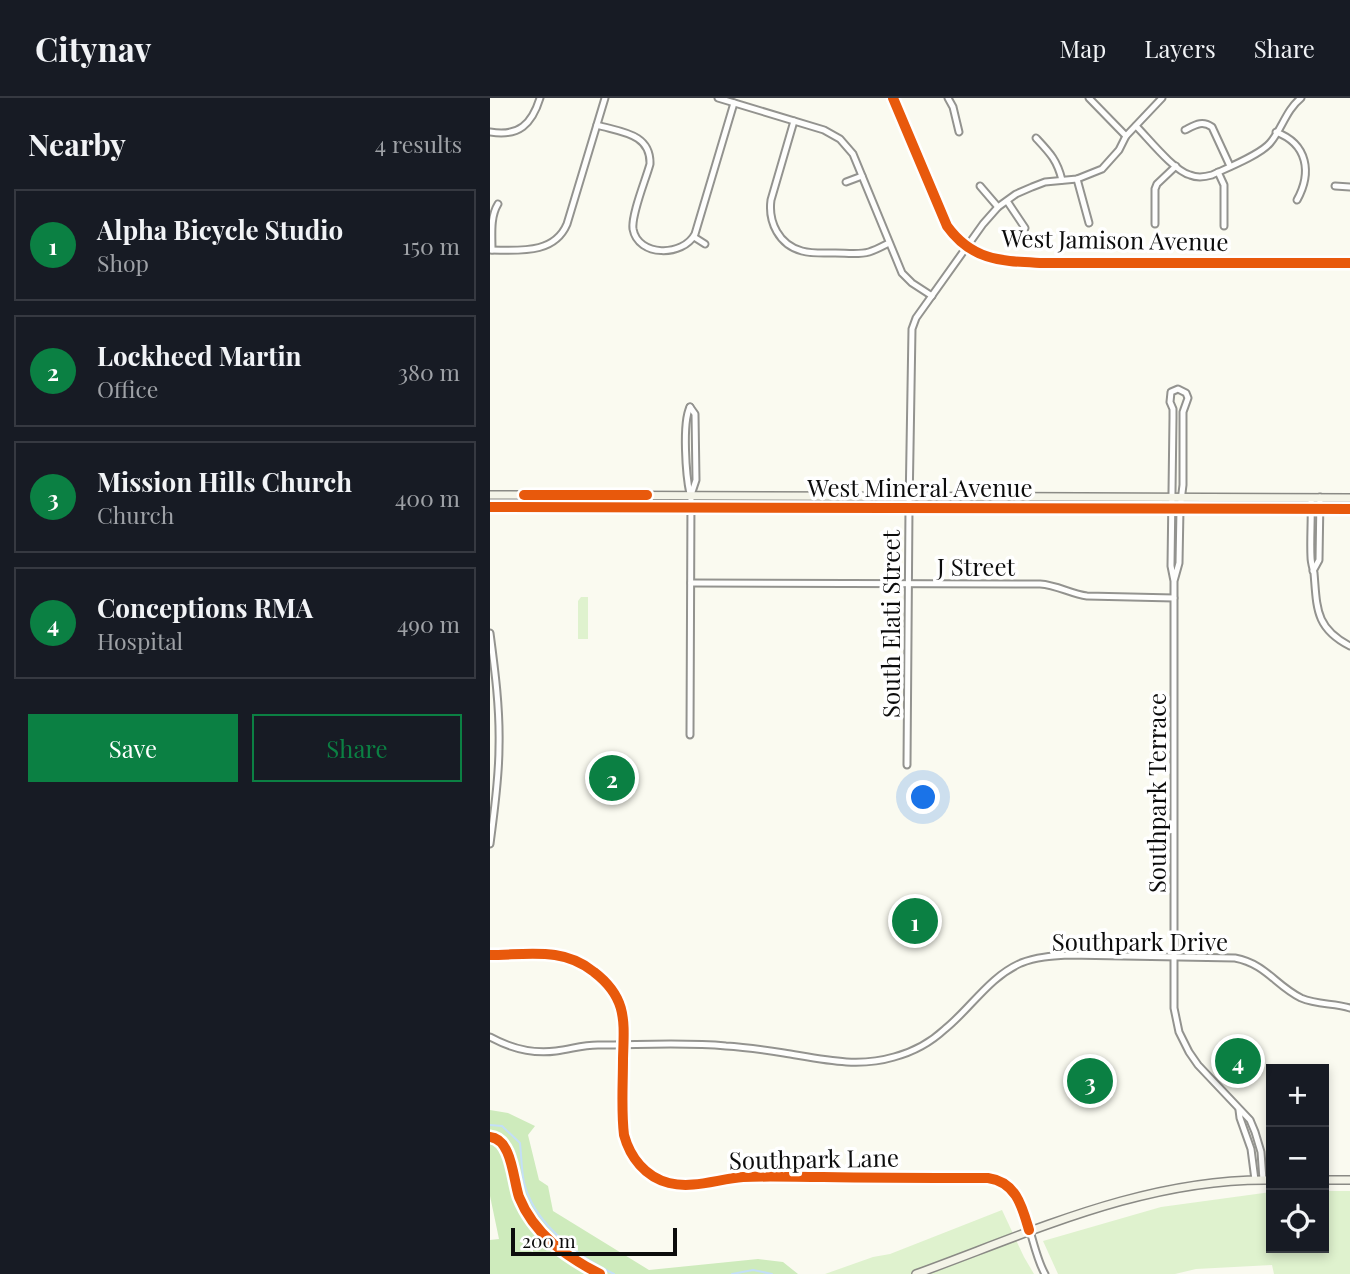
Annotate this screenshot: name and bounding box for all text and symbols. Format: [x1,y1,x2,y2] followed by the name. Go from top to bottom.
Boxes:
[35,26,151,70] text: Citynav
[1060,32,1106,64] text: Map
[1144,32,1216,64] text: Layers
[1254,32,1315,64] text: Share
[28,124,126,164] text: Nearby
[375,128,462,159] text: 4 results
[97,212,343,247] text: Alpha Bicycle Studio
[1000,221,1229,257] street label: West Jamison Avenue
[49,230,57,261] text: 1
[402,230,460,261] text: 150 m
[97,247,149,278] text: Shop
[97,338,302,373] text: Lockheed Martin
[47,356,59,387] text: 2
[398,356,460,387] text: 380 m
[97,373,158,404] text: Office
[97,464,352,499] text: Mission Hills Church
[806,471,1033,503] street label: West Mineral Avenue
[47,482,59,513] text: 3
[395,482,460,513] text: 400 m
[97,499,174,530] text: Church
[874,529,906,718] street label: South Elati Street
[936,550,1016,582] street label: J Street
[97,590,313,625] text: Conceptions RMA
[47,608,59,639] text: 4
[397,608,460,639] text: 490 m
[97,625,183,656] text: Hospital
[1140,693,1172,893] street label: Southpark Terrace
[28,714,238,782] button: Save
[252,714,462,782] button: Share
[589,752,635,804] pin: 2
[906,780,940,814] your location
[892,895,938,947] pin: 1
[1052,925,1228,957] street label: Southpark Drive
[1215,1035,1261,1087] pin: 4
[1067,1055,1113,1107] pin: 3
[1266,1064,1329,1253] map controls
[1266,1064,1329,1127] button: +
[1266,1127,1329,1190] button: −
[729,1141,899,1175] street label: Southpark Lane
[1266,1190,1329,1253] button: locate
[511,1225,677,1257] scale bar
[522,1227,576,1253] text: 200 m

